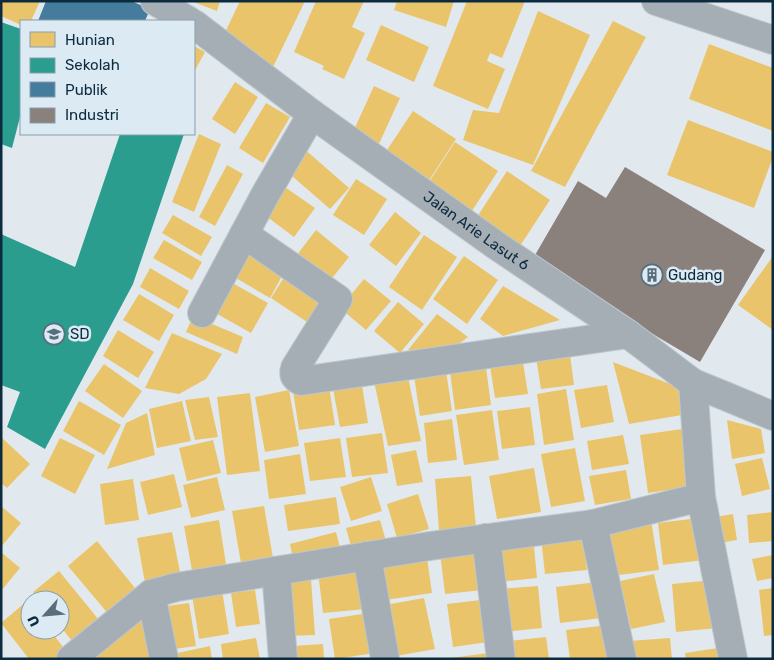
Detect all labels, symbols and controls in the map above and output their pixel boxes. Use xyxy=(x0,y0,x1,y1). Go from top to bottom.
legend xyxy=(20,20,195,135)
text: Hunian xyxy=(65,31,115,49)
text: Sekolah xyxy=(65,56,120,74)
text: Publik xyxy=(65,81,108,99)
text: Industri xyxy=(65,106,119,124)
street label: Jalan Arie Lasut 6 xyxy=(420,187,533,274)
building icon: Gudang xyxy=(640,263,664,287)
place label: Gudang xyxy=(668,266,723,284)
school or university icon: SD xyxy=(42,322,66,346)
place label: SD xyxy=(70,325,90,343)
north arrow xyxy=(20,590,70,640)
text: U xyxy=(24,612,44,629)

